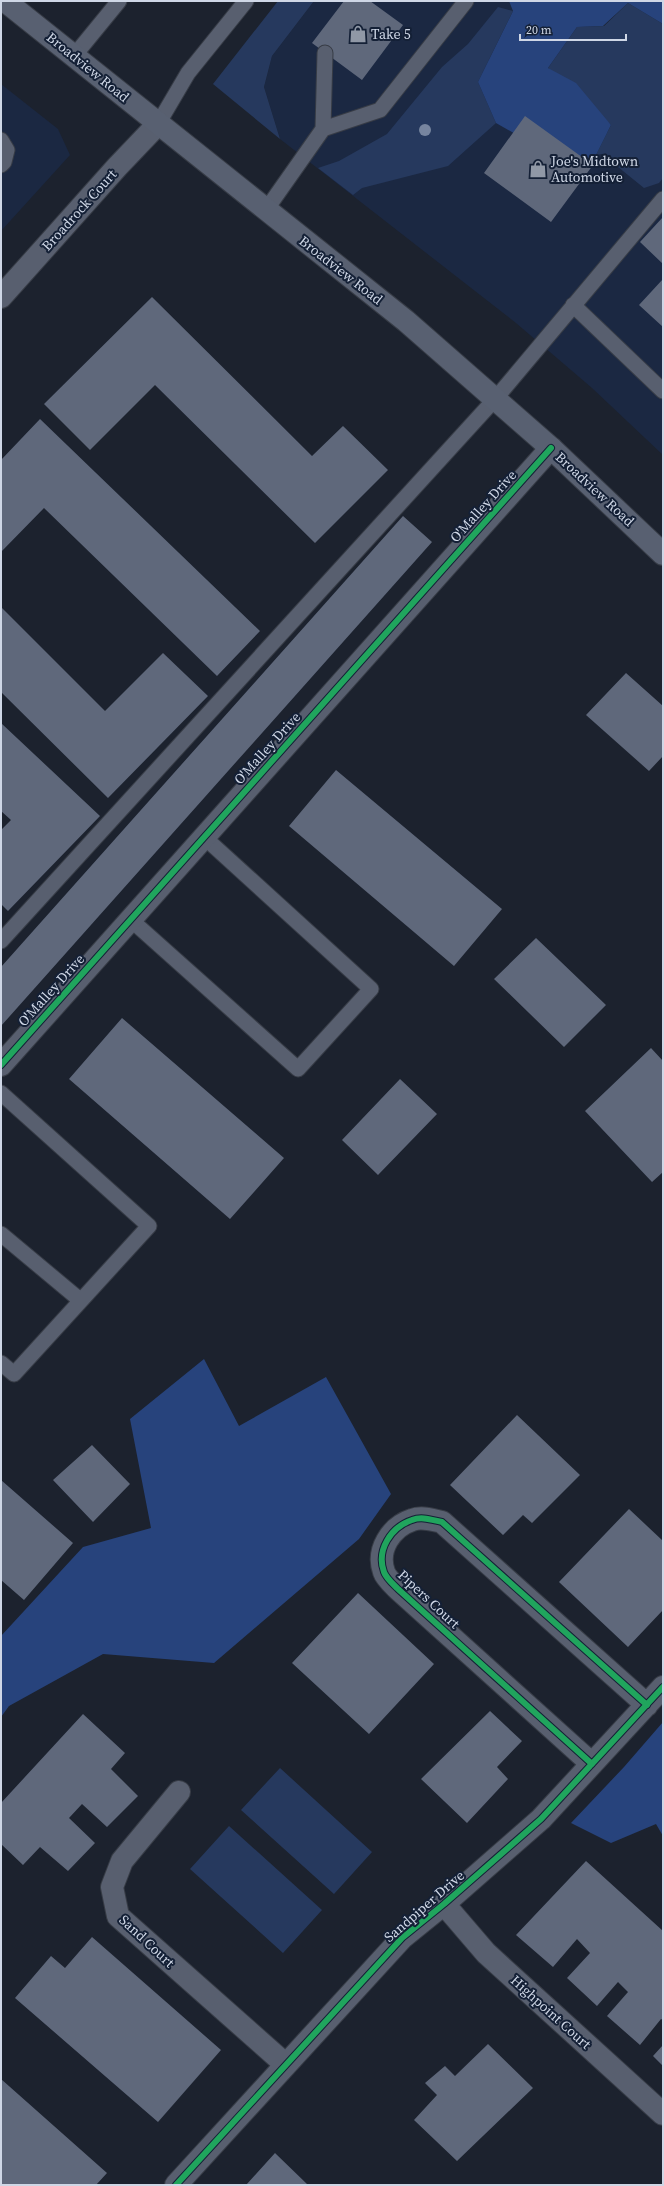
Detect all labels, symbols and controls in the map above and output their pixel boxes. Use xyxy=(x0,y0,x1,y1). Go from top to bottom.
scale bar xyxy=(520,16,626,42)
text: 20 m xyxy=(526,22,552,38)
shop icon: Take 5 xyxy=(348,24,368,44)
place label: Take 5 xyxy=(371,24,411,44)
street label: Broadview Road xyxy=(42,27,134,107)
place label: Joe's Midtown Automotive xyxy=(550,151,639,187)
shop icon: Joe's Midtown Automotive xyxy=(528,159,548,179)
street label: Broadrock Court xyxy=(37,164,121,255)
street label: Broadview Road xyxy=(295,231,387,309)
street label: Broadview Road xyxy=(551,447,639,531)
street label: O'Malley Drive xyxy=(445,465,521,547)
street label: O'Malley Drive xyxy=(229,707,305,789)
street label: O'Malley Drive xyxy=(13,949,89,1031)
street label: Pipers Court xyxy=(394,1565,465,1633)
street label: Sandpiper Drive xyxy=(379,1865,469,1947)
street label: Sand Court xyxy=(115,1910,179,1972)
street label: Highpoint Court xyxy=(506,1970,596,2054)

